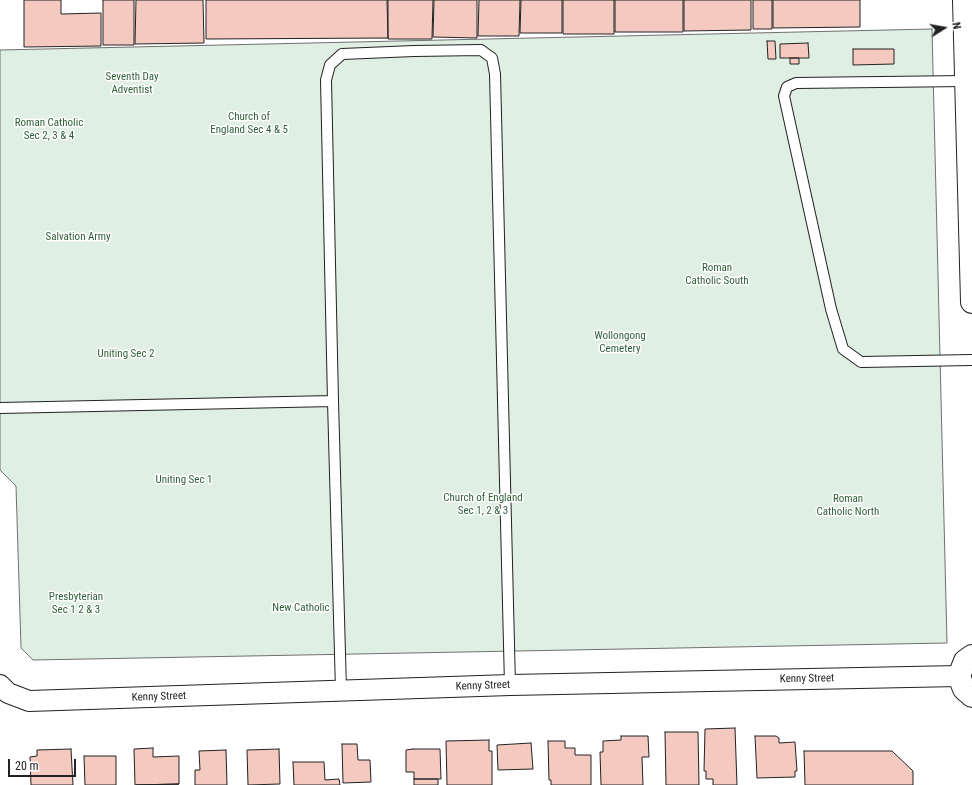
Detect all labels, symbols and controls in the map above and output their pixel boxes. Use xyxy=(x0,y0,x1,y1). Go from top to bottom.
north arrow xyxy=(924,8,964,48)
text: N xyxy=(949,21,963,30)
park label: Seventh Day Adventist xyxy=(105,70,159,96)
park label: Church of England Sec 4 & 5 xyxy=(210,110,288,136)
park label: Roman Catholic Sec 2, 3 & 4 xyxy=(15,116,83,142)
park label: Salvation Army xyxy=(45,230,111,244)
park label: Roman Catholic South xyxy=(685,261,749,287)
park label: Wollongong Cemetery xyxy=(594,329,646,355)
park label: Uniting Sec 2 xyxy=(98,347,154,361)
park label: Uniting Sec 1 xyxy=(156,473,212,487)
park label: Church of England Sec 1, 2 & 3 xyxy=(443,491,523,517)
park label: Roman Catholic North xyxy=(817,492,879,518)
park label: Presbyterian Sec 1 2 & 3 xyxy=(49,590,103,616)
park label: New Catholic xyxy=(272,601,330,615)
street label: Kenny Street xyxy=(780,672,834,686)
street label: Kenny Street xyxy=(456,678,510,694)
street label: Kenny Street xyxy=(132,689,186,705)
scale bar xyxy=(10,751,78,777)
text: 20 m xyxy=(15,759,39,773)

